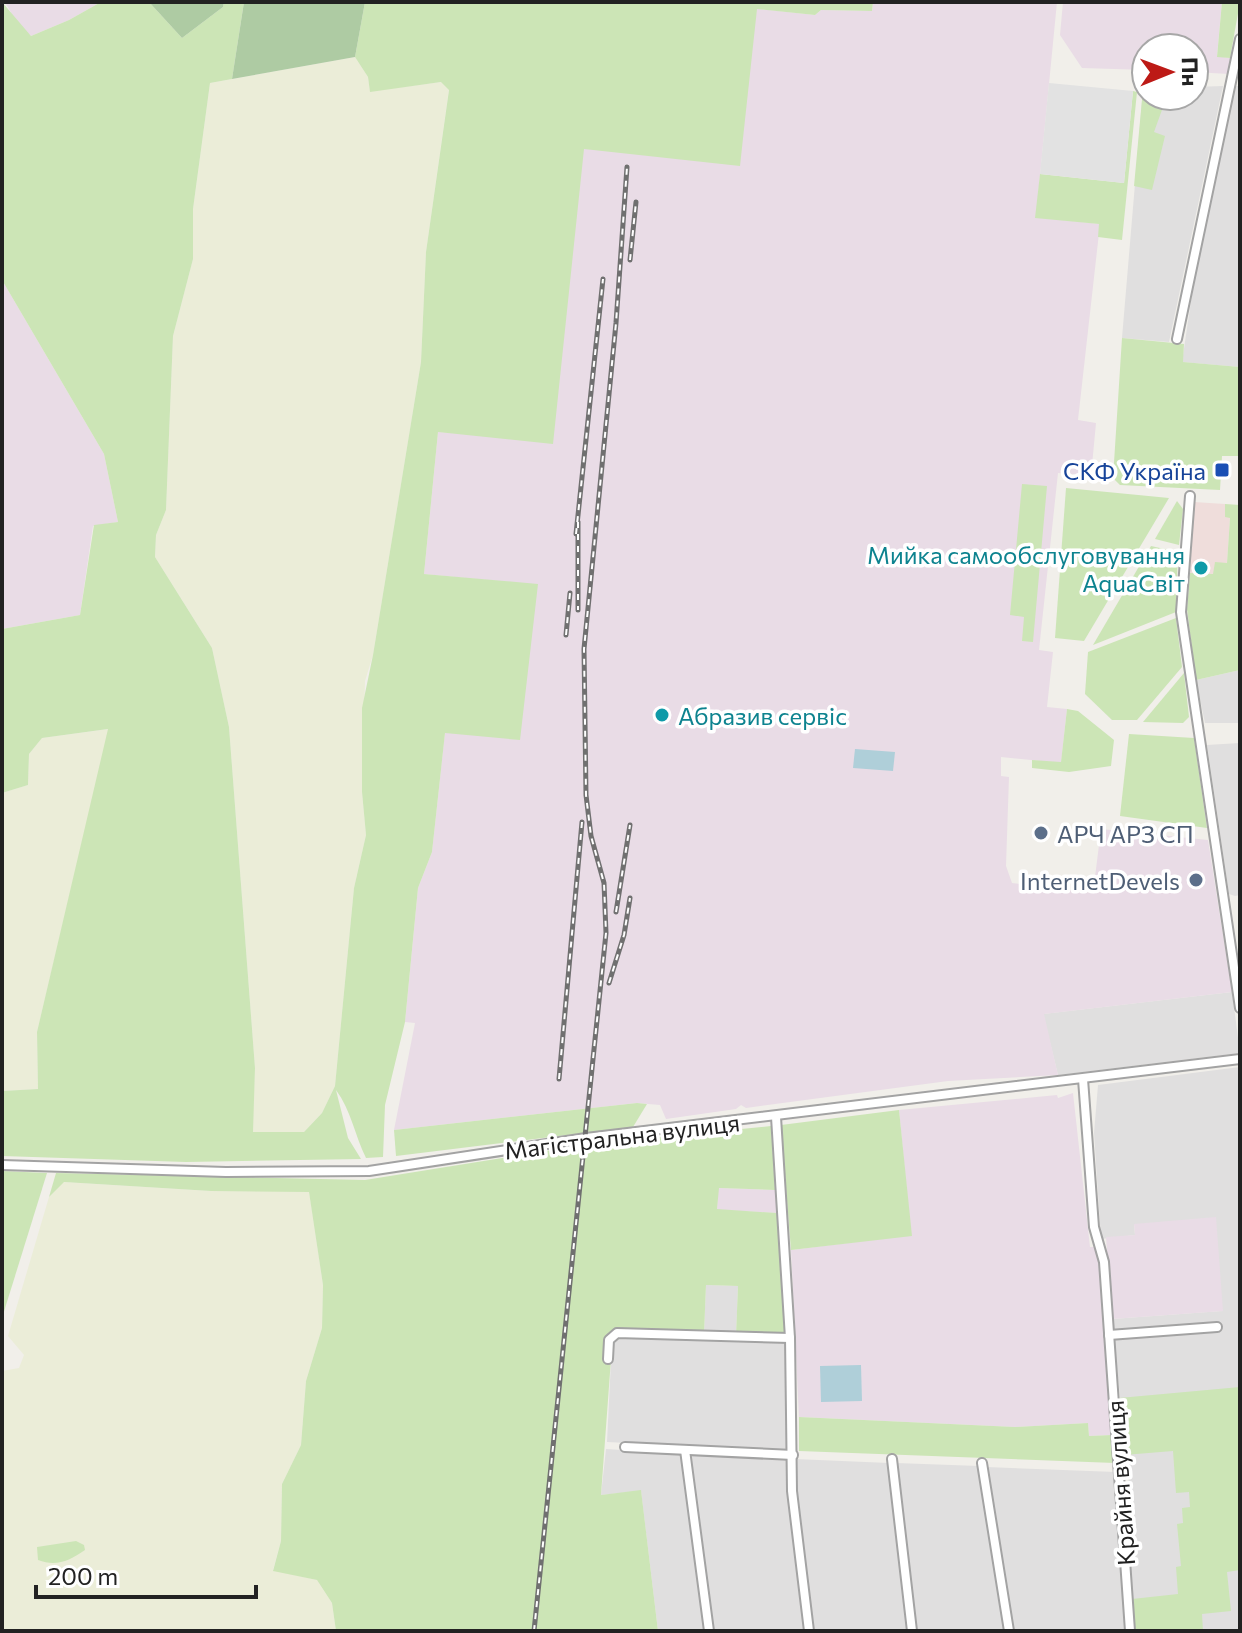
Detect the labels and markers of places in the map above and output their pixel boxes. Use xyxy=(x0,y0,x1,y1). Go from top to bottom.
place label: СКФ Україна xyxy=(1063,456,1206,485)
marker: СКФ Україна xyxy=(1213,461,1231,479)
place label: Мийка самообслуговування AquaСвіт xyxy=(867,540,1185,597)
marker: Мийка самообслуговування AquaСвіт xyxy=(1192,559,1210,577)
place label: Абразив сервіс xyxy=(678,701,847,730)
marker: Абразив сервіс xyxy=(653,706,671,724)
place label: АРЧ АРЗ СП xyxy=(1057,819,1194,848)
marker: АРЧ АРЗ СП xyxy=(1032,824,1050,842)
place label: InternetDevels xyxy=(1020,866,1180,895)
marker: InternetDevels xyxy=(1187,871,1205,889)

